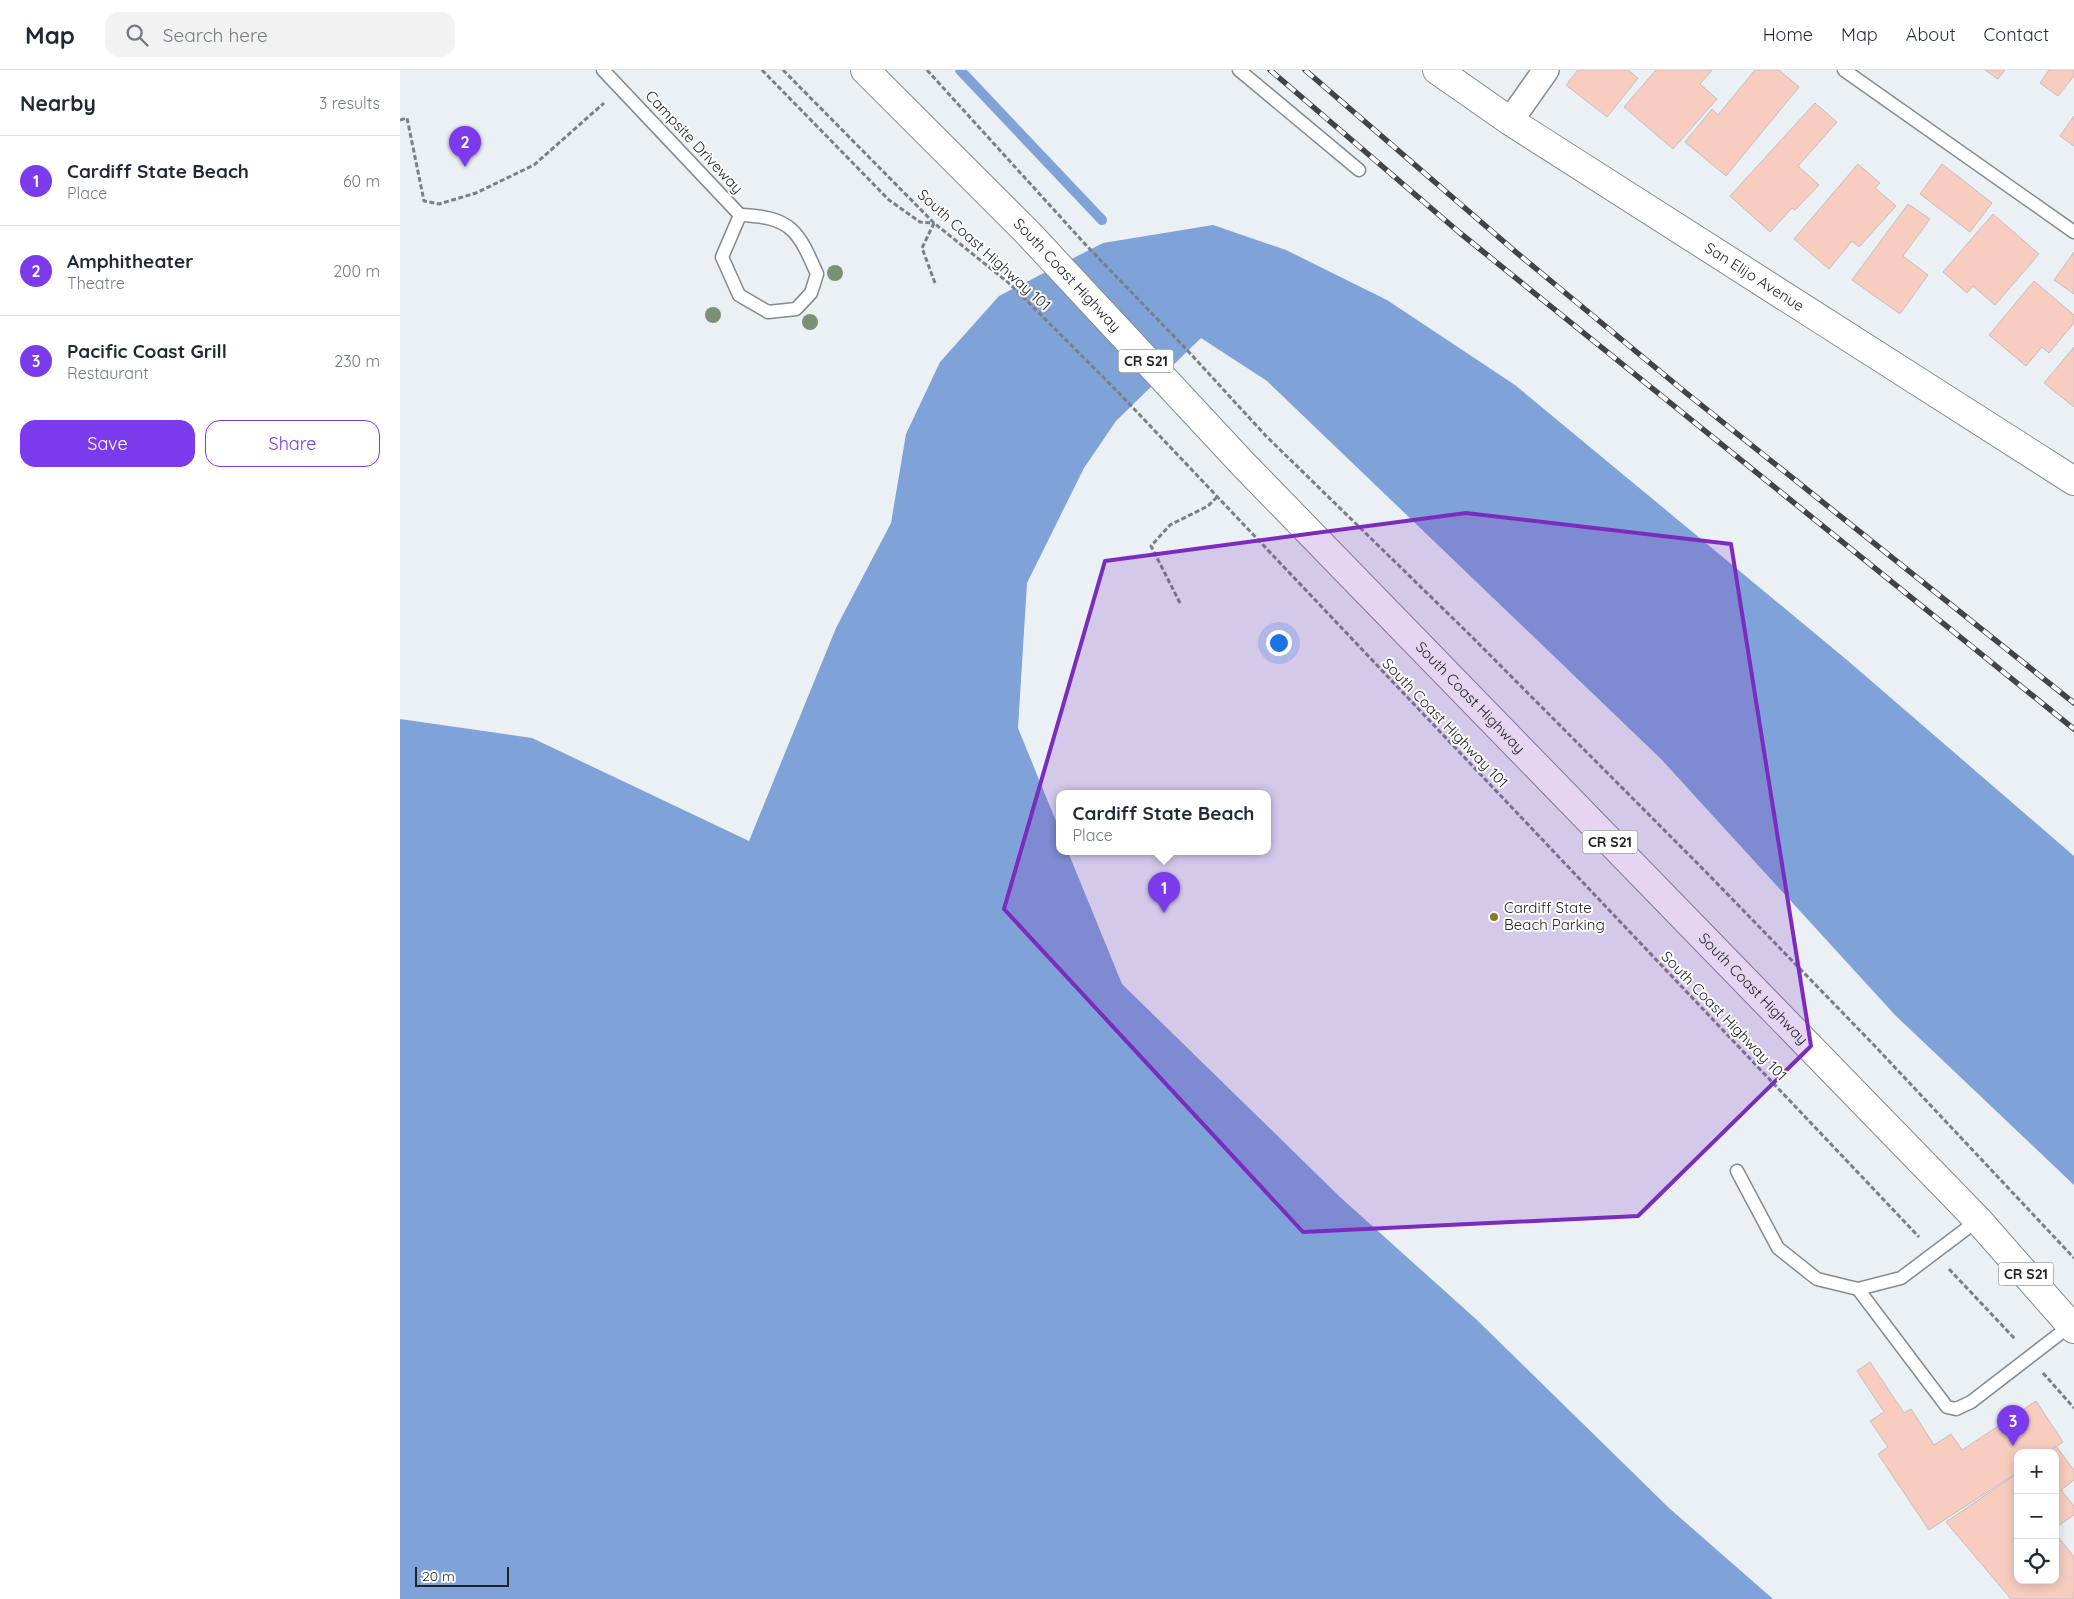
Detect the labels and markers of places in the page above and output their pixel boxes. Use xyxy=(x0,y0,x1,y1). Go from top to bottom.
pin: 2 xyxy=(449,126,481,167)
pin: 1 xyxy=(1148,872,1180,913)
place label: Cardiff State Beach Parking xyxy=(1504,898,1605,934)
marker: Cardiff State Beach Parking xyxy=(1488,911,1500,923)
pin: 3 xyxy=(1997,1405,2029,1446)

